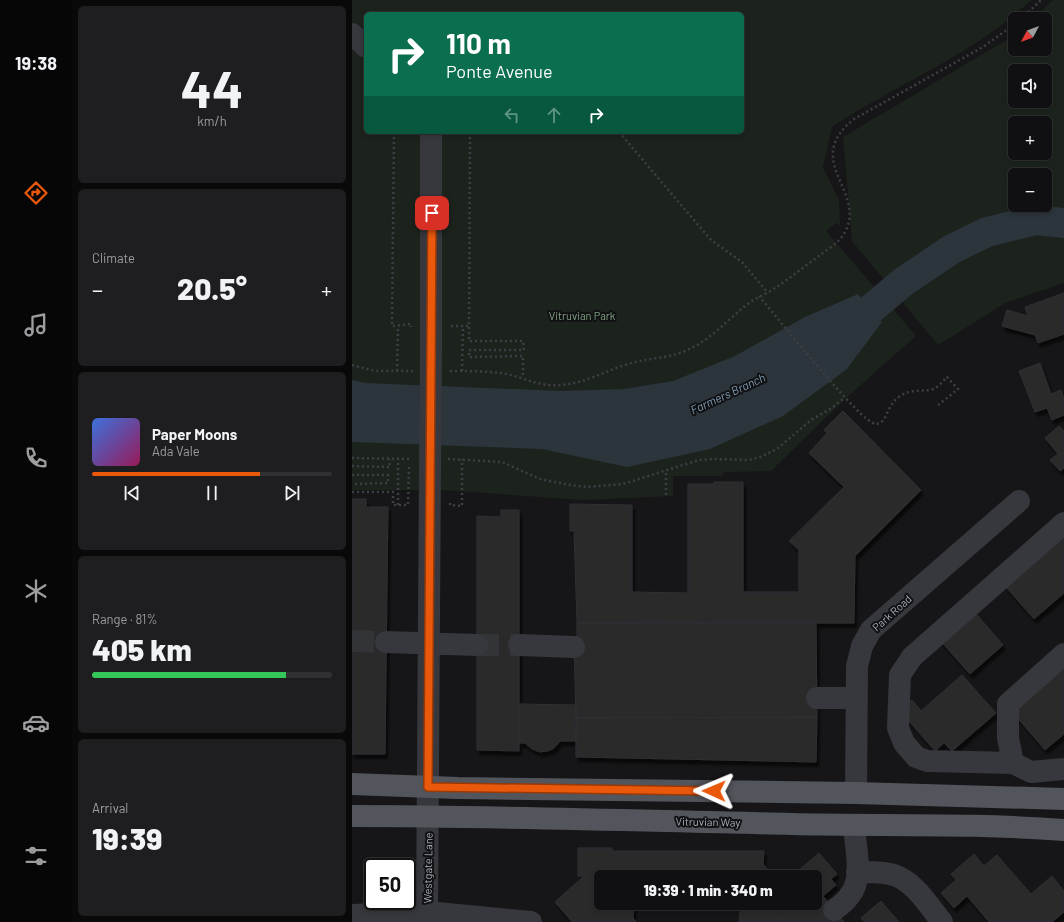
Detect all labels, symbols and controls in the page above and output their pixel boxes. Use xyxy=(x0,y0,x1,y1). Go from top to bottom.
north arrow xyxy=(1008,12,1052,56)
map controls xyxy=(1008,12,1052,212)
text: 110 m xyxy=(446,26,511,60)
icon: right xyxy=(380,28,432,80)
text: 19:38 xyxy=(15,52,57,74)
text: 44 xyxy=(181,56,243,118)
text: Ponte Avenue xyxy=(446,60,553,82)
button: sound xyxy=(1008,64,1052,108)
icon: left xyxy=(501,104,523,126)
icon: ahead xyxy=(543,104,565,126)
icon: right xyxy=(585,104,607,126)
text: km/h xyxy=(197,113,227,129)
button: + xyxy=(1008,116,1052,160)
button: − xyxy=(1008,168,1052,212)
icon: directions xyxy=(22,179,50,207)
pin xyxy=(415,196,449,230)
icon: arrive xyxy=(421,202,443,224)
text: Climate xyxy=(92,250,135,266)
text: 20.5° xyxy=(177,270,247,306)
text: − xyxy=(92,276,103,302)
text: + xyxy=(321,276,332,302)
park label: Vitruvian Park xyxy=(549,309,616,322)
icon: music xyxy=(22,311,50,339)
water label: Farmers Branch xyxy=(688,370,767,417)
text: Paper Moons xyxy=(152,425,237,443)
text: Ada Vale xyxy=(152,443,200,459)
icon: phone xyxy=(22,444,50,472)
icon: previous xyxy=(121,482,143,504)
icon: pause xyxy=(201,482,223,504)
icon: next xyxy=(281,482,303,504)
icon: climate xyxy=(22,577,50,605)
street label: Park Road xyxy=(869,592,914,634)
text: Range · 81% xyxy=(92,611,157,627)
text: 405 km xyxy=(92,631,192,667)
icon: car xyxy=(22,709,50,737)
position arrow xyxy=(693,770,735,812)
text: Arrival xyxy=(92,800,128,816)
street label: Vitruvian Way xyxy=(676,814,740,829)
text: 19:39 xyxy=(92,820,162,856)
street label: Westgate Lane xyxy=(420,832,435,904)
icon: filters xyxy=(22,842,50,870)
speed limit sign: 50 xyxy=(364,858,416,910)
text: 19:39 · 1 min · 340 m xyxy=(643,881,773,899)

